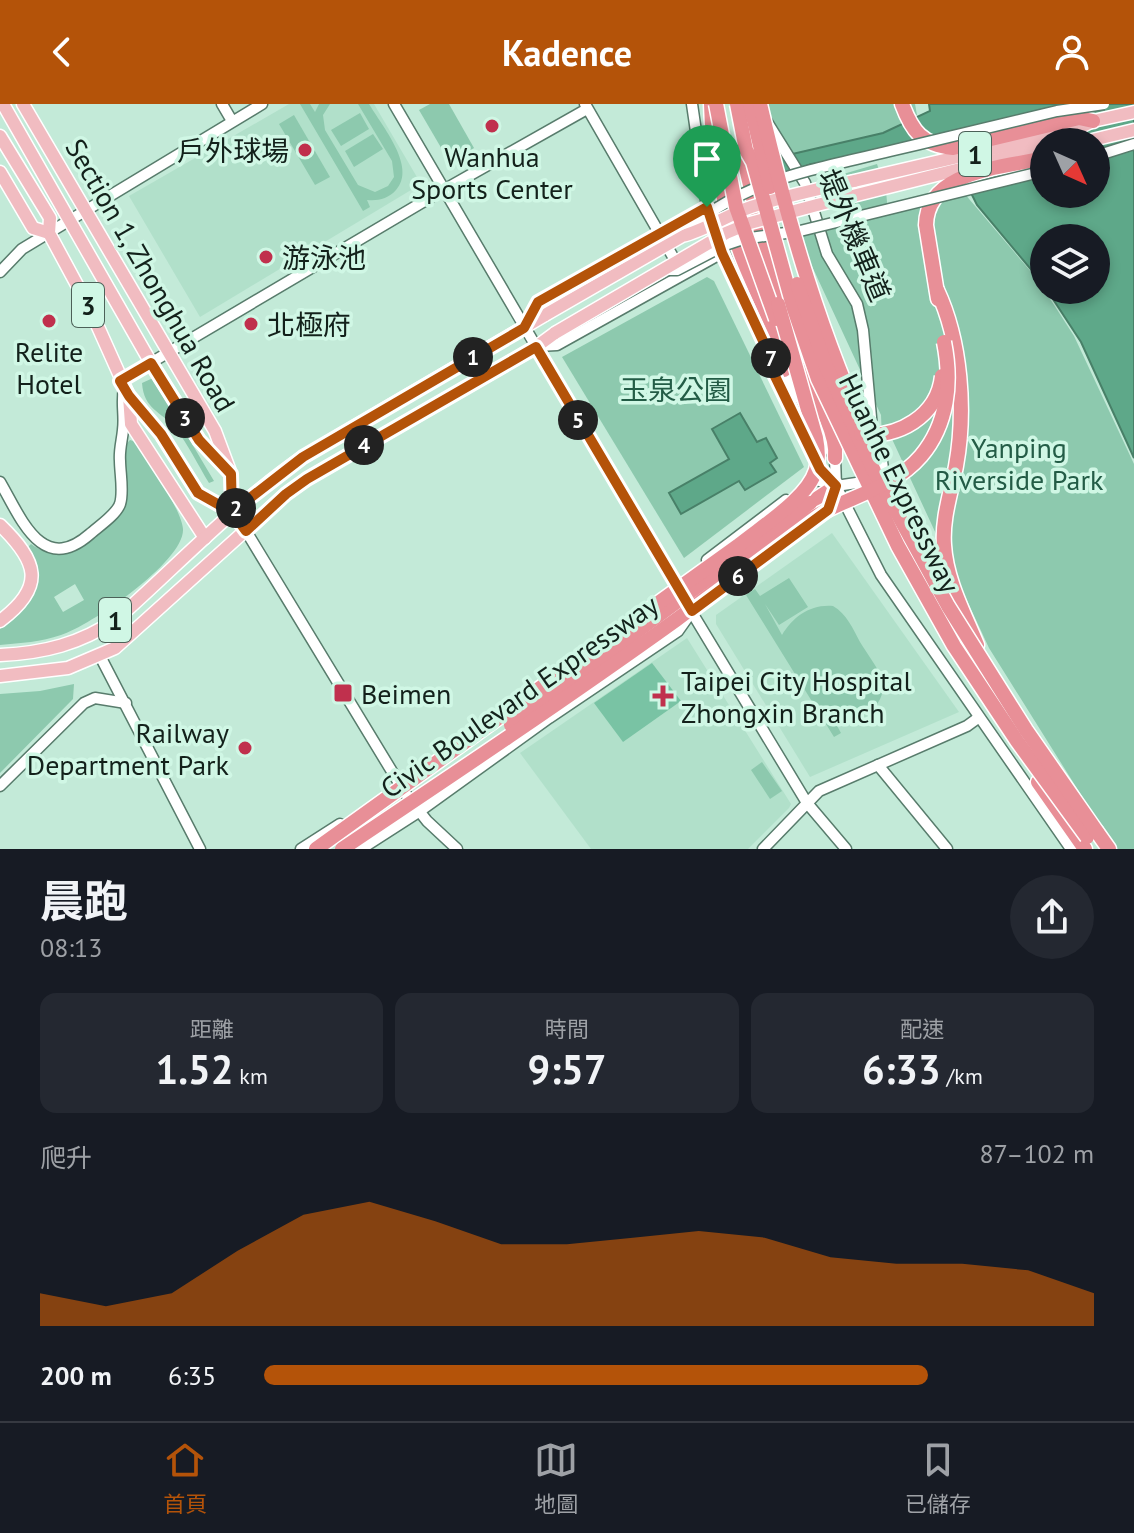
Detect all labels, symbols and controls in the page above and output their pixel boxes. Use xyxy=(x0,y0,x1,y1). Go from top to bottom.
text: Kadence xyxy=(502,29,632,76)
icon: back xyxy=(40,30,84,74)
icon: person xyxy=(1050,30,1094,74)
marker: Wanhua Sports Center xyxy=(483,117,501,135)
pin xyxy=(673,125,741,207)
north arrow xyxy=(1030,128,1110,208)
map controls xyxy=(1030,128,1110,304)
street label: Section 1, Zhonghua Road xyxy=(58,132,244,418)
place label: 戶外球場 xyxy=(177,132,289,169)
road number: 1 xyxy=(959,132,991,176)
icon: arrive xyxy=(685,137,729,181)
place label: Wanhua Sports Center xyxy=(411,138,573,207)
marker: 戶外球場 xyxy=(296,141,314,159)
street label: 堤外機車道 xyxy=(811,163,899,307)
button: layers xyxy=(1030,224,1110,304)
place label: 游泳池 xyxy=(282,239,366,276)
marker: 游泳池 xyxy=(257,248,275,266)
road number: 3 xyxy=(72,283,104,327)
place label: 北極府 xyxy=(267,306,351,343)
marker: Relite Hotel xyxy=(40,312,58,330)
marker: 北極府 xyxy=(242,315,260,333)
place label: Relite Hotel xyxy=(15,333,83,402)
pin: 1 xyxy=(453,337,493,377)
pin: 7 xyxy=(751,338,791,378)
text: 1 xyxy=(467,343,479,371)
text: 7 xyxy=(765,344,777,372)
street label: Huanhe Expressway xyxy=(831,367,969,599)
park label: 玉泉公園 xyxy=(620,371,732,408)
pin: 3 xyxy=(165,398,205,438)
pin: 5 xyxy=(558,400,598,440)
text: 3 xyxy=(179,404,191,432)
text: 5 xyxy=(572,406,584,434)
pin: 4 xyxy=(344,425,384,465)
park label: Yanping Riverside Park xyxy=(935,429,1104,498)
text: 4 xyxy=(358,431,370,459)
pin: 2 xyxy=(216,488,256,528)
text: 2 xyxy=(230,494,242,522)
pin: 6 xyxy=(718,556,758,596)
text: 6 xyxy=(732,562,744,590)
street label: Civic Boulevard Expressway xyxy=(373,586,665,806)
road number: 1 xyxy=(99,598,131,642)
place label: Taipei City Hospital Zhongxin Branch xyxy=(681,662,912,731)
place label: Beimen xyxy=(361,675,451,712)
marker: Beimen xyxy=(332,682,354,704)
marker: Taipei City Hospital Zhongxin Branch xyxy=(652,685,674,707)
place label: Railway Department Park xyxy=(27,714,230,783)
marker: Railway Department Park xyxy=(236,739,254,757)
text: 晨跑 xyxy=(40,872,128,929)
button: share xyxy=(1010,875,1094,959)
text: 08:13 xyxy=(40,931,102,964)
text: 距離 xyxy=(190,1015,234,1043)
text: 時間 xyxy=(545,1015,589,1043)
text: 配速 xyxy=(900,1015,944,1043)
text: 1.52 xyxy=(156,1043,233,1095)
text: 9:57 xyxy=(528,1043,606,1095)
text: 6:33 xyxy=(862,1043,941,1095)
text: km xyxy=(233,1062,268,1090)
text: /km xyxy=(941,1062,983,1090)
text: 87–102 m xyxy=(980,1137,1094,1170)
text: 爬升 xyxy=(40,1141,92,1174)
text: 200 m xyxy=(40,1359,112,1392)
text: 6:35 xyxy=(168,1359,216,1392)
tab: 首頁 xyxy=(163,1438,207,1518)
tab: 地圖 xyxy=(534,1438,578,1518)
tab: 已儲存 xyxy=(905,1438,971,1518)

